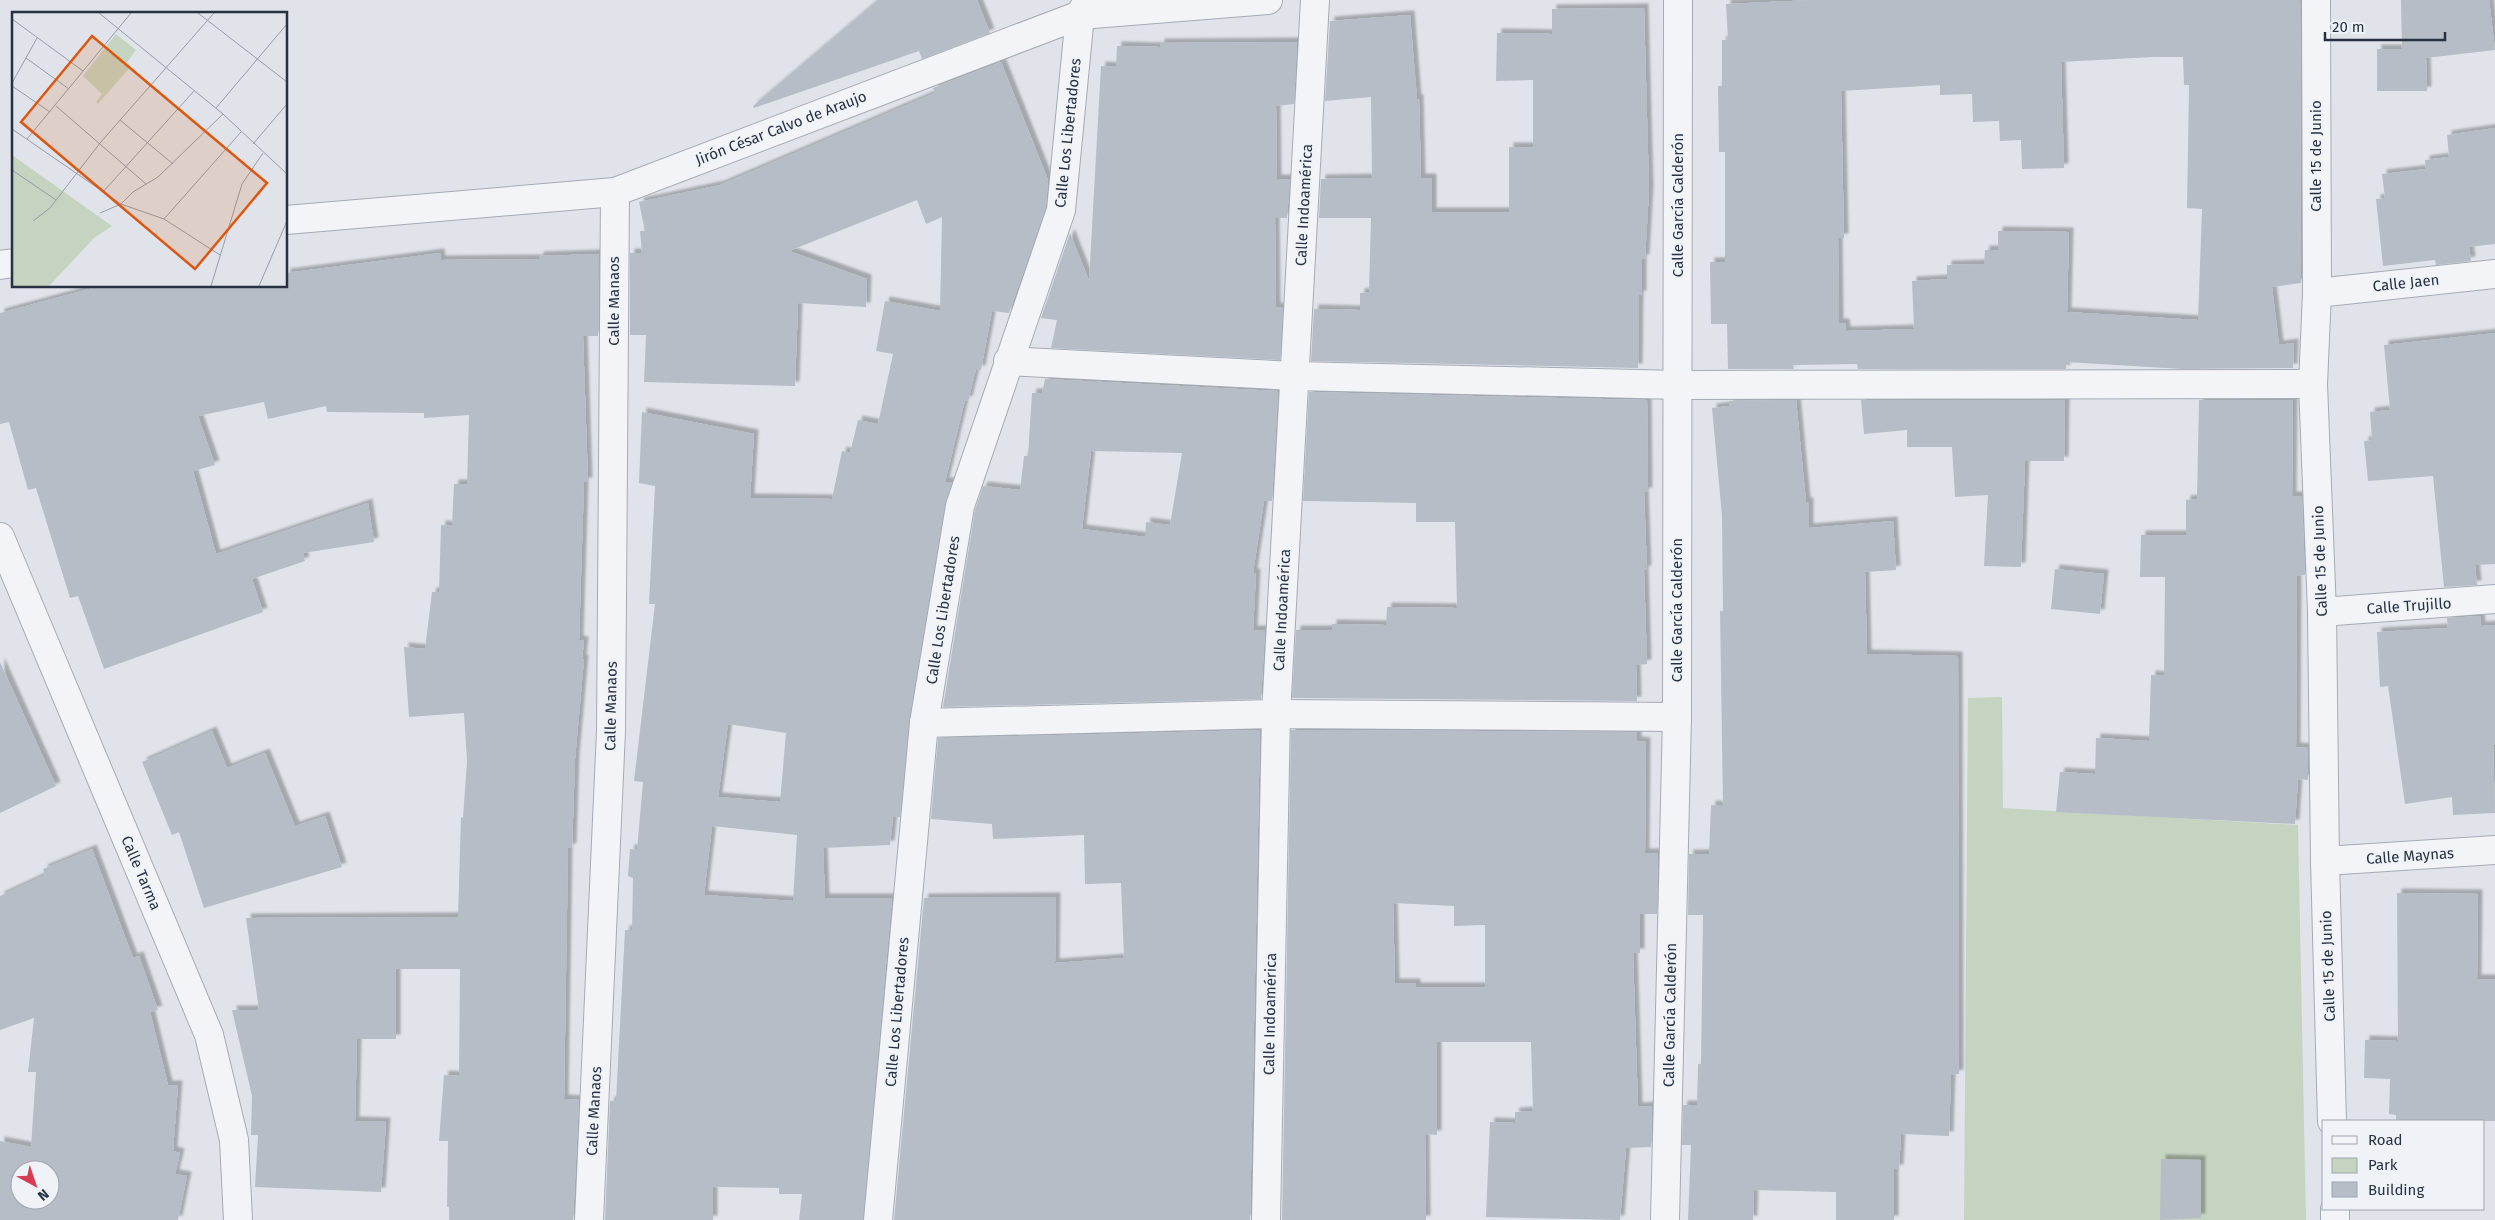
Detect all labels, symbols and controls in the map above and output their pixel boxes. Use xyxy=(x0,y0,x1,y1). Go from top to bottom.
scale bar xyxy=(2325,10,2445,42)
inset map xyxy=(12,12,288,288)
text: 20 m xyxy=(2332,18,2365,36)
street label: Calle Los Libertadores xyxy=(1051,57,1085,209)
street label: Jirón César Calvo de Araujo xyxy=(693,87,869,169)
street label: Calle 15 de Junio xyxy=(2307,100,2325,212)
street label: Calle García Calderón xyxy=(1669,133,1687,277)
street label: Calle Indoamérica xyxy=(1292,143,1316,267)
street label: Calle Manaos xyxy=(605,256,623,346)
street label: Calle Jaen xyxy=(2372,271,2440,295)
street label: Calle 15 de Junio xyxy=(2309,505,2331,617)
street label: Calle Los Libertadores xyxy=(922,534,964,686)
street label: Calle García Calderón xyxy=(1668,538,1686,682)
street label: Calle Indoamérica xyxy=(1270,548,1294,672)
street label: Calle Trujillo xyxy=(2366,594,2452,618)
street label: Calle Manaos xyxy=(601,661,621,751)
street label: Calle Tarma xyxy=(117,833,165,913)
street label: Calle Maynas xyxy=(2366,844,2454,868)
street label: Calle 15 de Junio xyxy=(2317,910,2339,1022)
street label: Calle Los Libertadores xyxy=(881,936,913,1088)
street label: Calle García Calderón xyxy=(1660,943,1680,1087)
street label: Calle Indoamérica xyxy=(1260,953,1280,1075)
street label: Calle Manaos xyxy=(583,1066,605,1156)
legend xyxy=(2322,1120,2485,1210)
text: Road xyxy=(2368,1131,2403,1149)
text: Park xyxy=(2368,1156,2398,1174)
north arrow xyxy=(10,1160,60,1210)
text: Building xyxy=(2368,1181,2424,1199)
text: N xyxy=(34,1185,52,1204)

